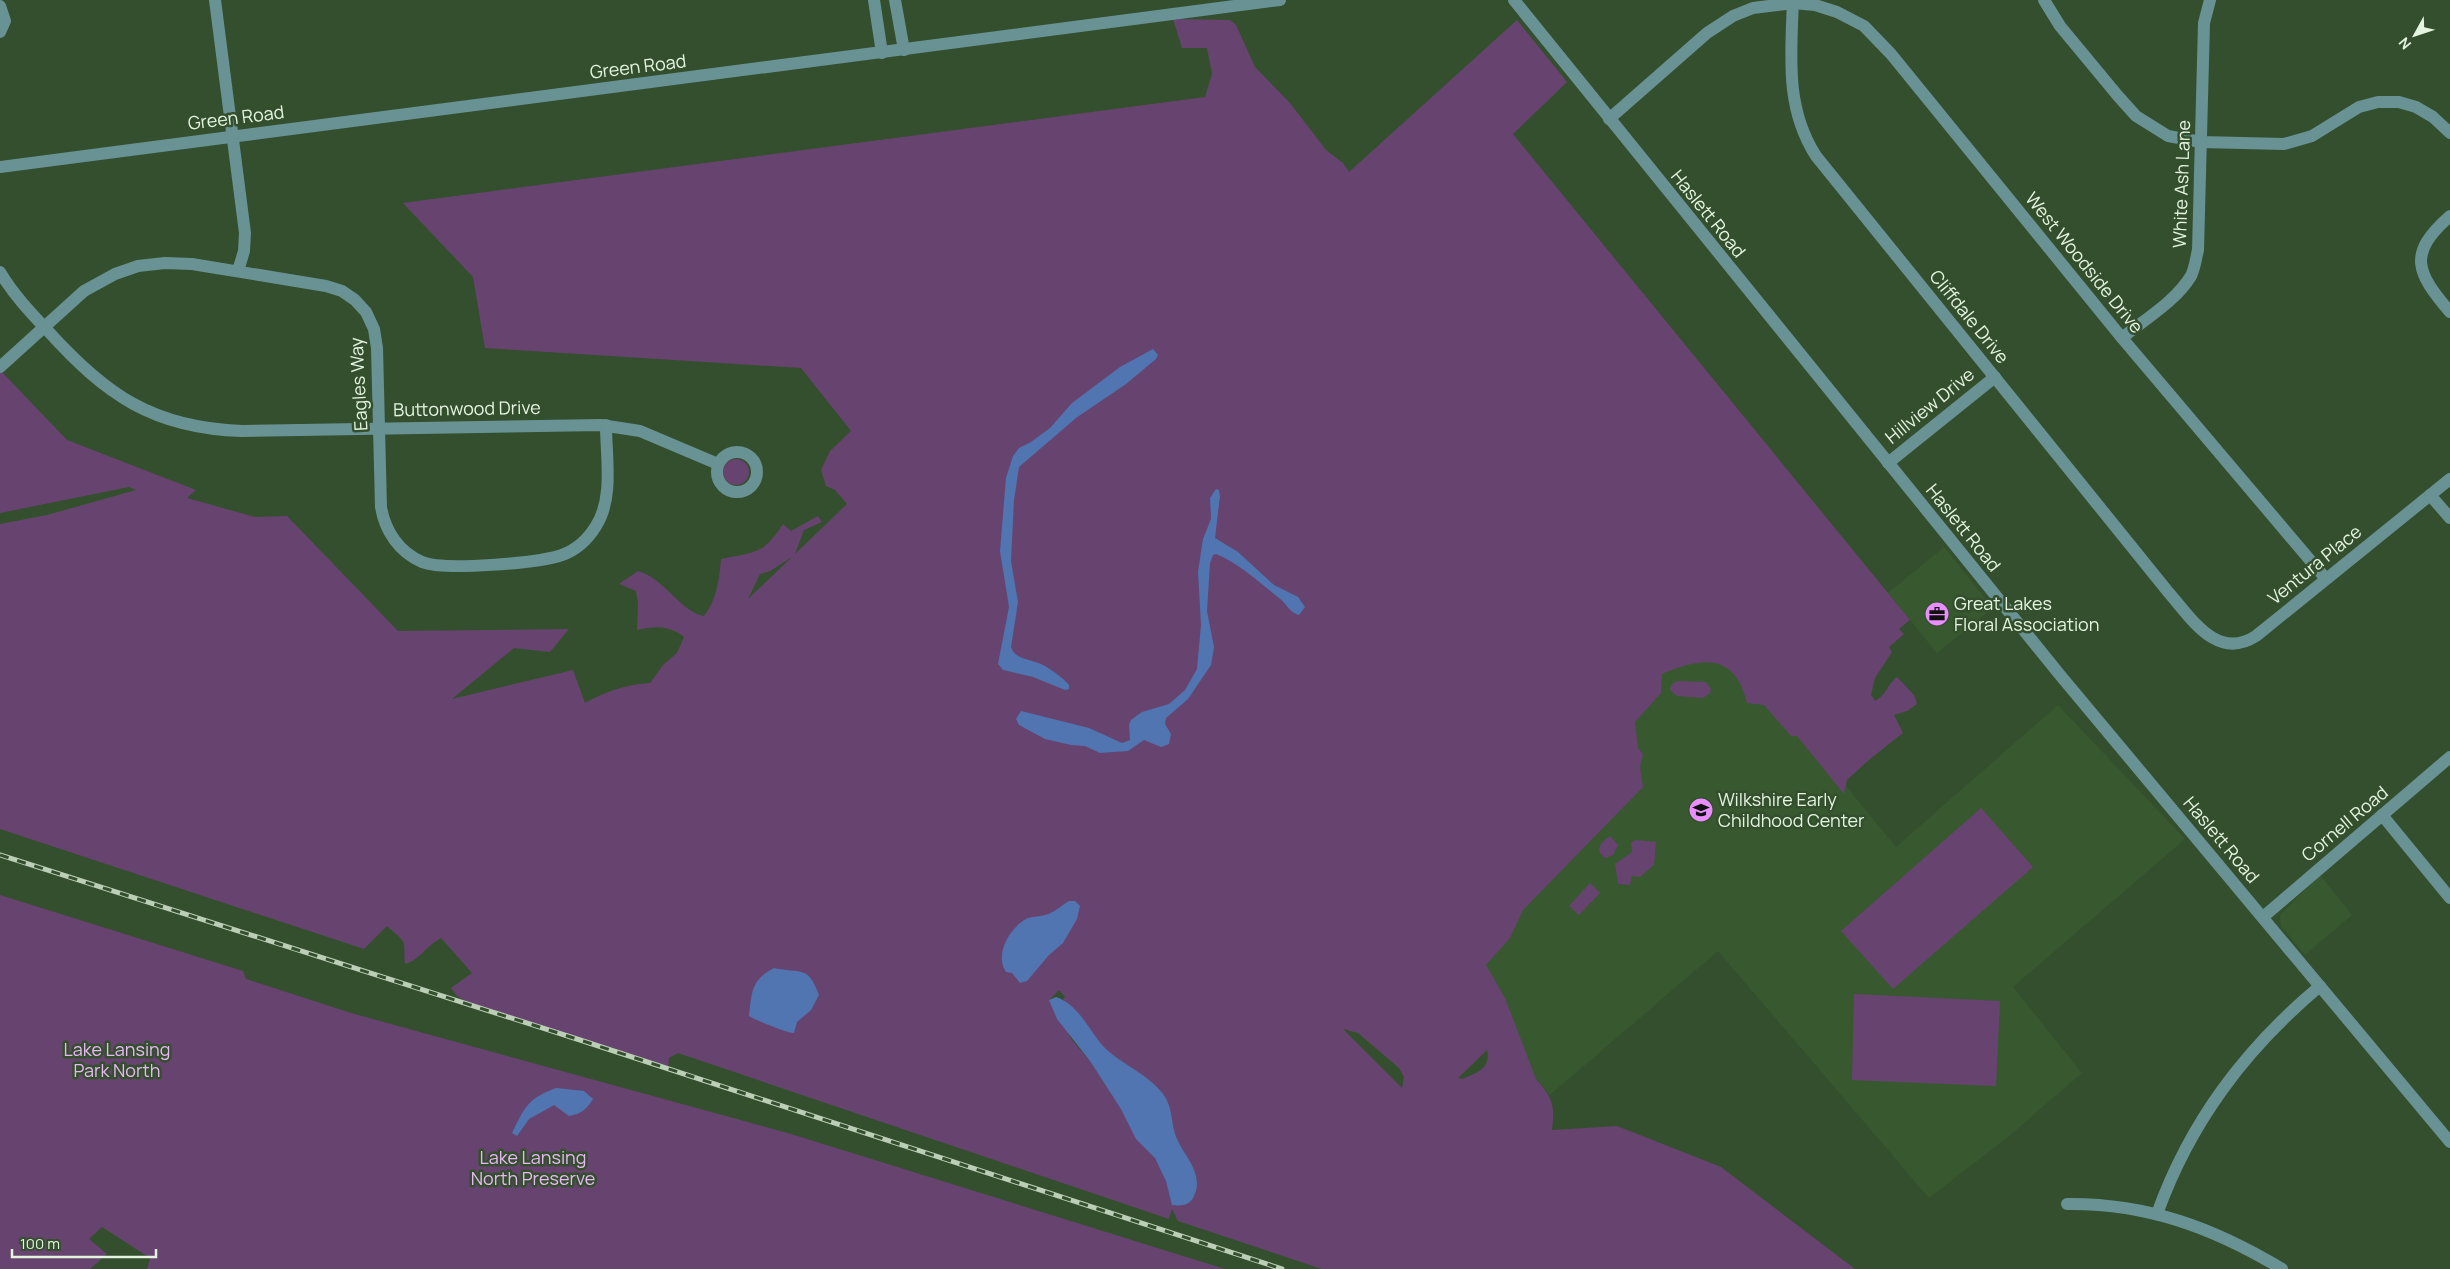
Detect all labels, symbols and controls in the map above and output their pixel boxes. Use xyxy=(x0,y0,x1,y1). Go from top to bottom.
north arrow xyxy=(2390,10,2440,60)
text: N xyxy=(2394,34,2415,54)
street label: Green Road xyxy=(588,48,687,84)
street label: Green Road xyxy=(186,99,285,135)
street label: White Ash Lane xyxy=(2167,119,2195,248)
street label: Haslett Road xyxy=(1666,165,1751,262)
street label: West Woodside Drive xyxy=(2020,187,2149,338)
street label: Cliffdale Drive xyxy=(1925,265,2015,368)
street label: Eagles Way xyxy=(344,336,372,431)
street label: Hillview Drive xyxy=(1880,362,1979,449)
street label: Buttonwood Drive xyxy=(393,395,541,421)
street label: Haslett Road xyxy=(1921,479,2006,576)
street label: Ventura Place xyxy=(2263,519,2366,609)
place label: Great Lakes Floral Association xyxy=(1954,591,2099,636)
office icon: Great Lakes Floral Association xyxy=(1924,601,1950,627)
street label: Cornell Road xyxy=(2296,780,2393,866)
place label: Wilkshire Early Childhood Center xyxy=(1718,787,1865,832)
street label: Haslett Road xyxy=(2178,791,2265,888)
school or university icon: Wilkshire Early Childhood Center xyxy=(1688,797,1714,823)
park label: Lake Lansing Park North xyxy=(64,1037,170,1082)
park label: Lake Lansing North Preserve xyxy=(471,1145,595,1190)
scale bar xyxy=(12,1226,156,1258)
text: 100 m xyxy=(20,1233,60,1254)

